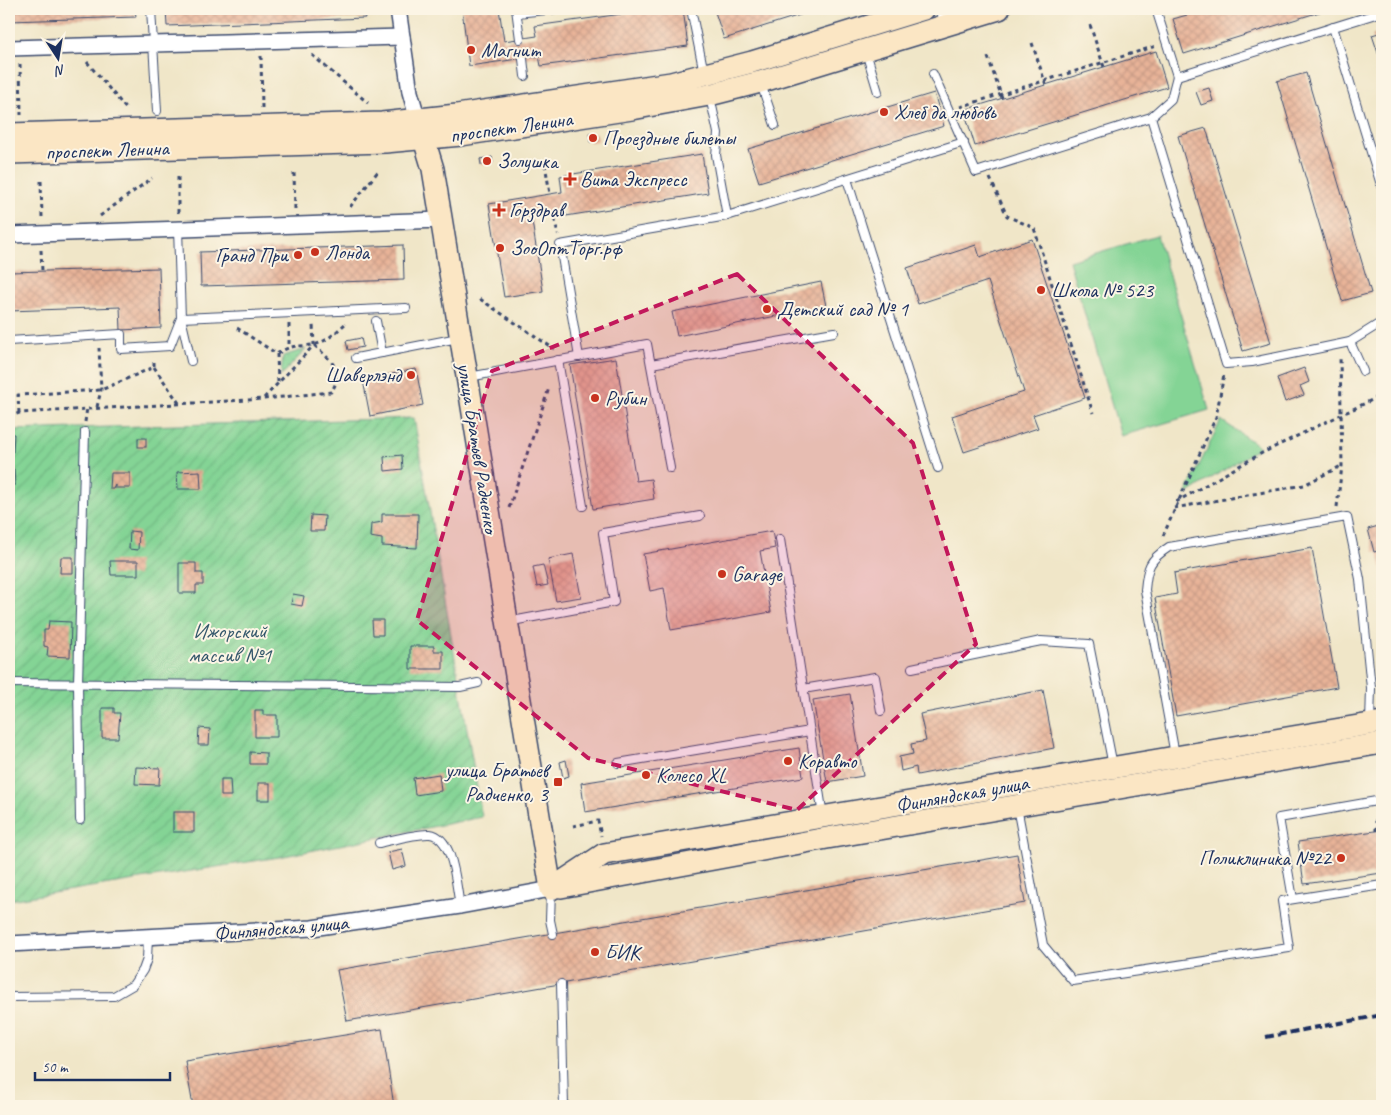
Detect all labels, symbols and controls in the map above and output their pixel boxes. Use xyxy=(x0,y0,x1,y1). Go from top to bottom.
north arrow xyxy=(32,32,82,82)
place label: Магнит xyxy=(481,37,542,63)
marker: Магнит xyxy=(465,44,477,56)
text: N xyxy=(52,61,67,80)
place label: Хлеб да любовь xyxy=(894,99,997,125)
street label: проспект Ленина xyxy=(448,105,575,148)
marker: Хлеб да любовь xyxy=(878,106,890,118)
place label: Проездные билеты xyxy=(603,125,737,151)
marker: Проездные билеты xyxy=(587,132,599,144)
street label: проспект Ленина xyxy=(45,135,171,165)
place label: Золушка xyxy=(497,148,560,174)
marker: Золушка xyxy=(481,155,493,167)
place label: Вита Экспресс xyxy=(580,166,688,192)
marker: Вита Экспресс xyxy=(564,173,576,185)
place label: Горздрав xyxy=(509,197,568,223)
marker: Горздрав xyxy=(493,204,505,216)
place label: ЗооОптТорг.рф xyxy=(510,235,623,261)
place label: Лонда xyxy=(325,239,370,265)
place label: Гранд При xyxy=(215,242,290,268)
marker: ЗооОптТорг.рф xyxy=(494,242,506,254)
marker: Лонда xyxy=(309,246,321,258)
marker: Гранд При xyxy=(292,249,304,261)
place label: Школа № 523 xyxy=(1051,277,1155,303)
marker: Школа № 523 xyxy=(1035,284,1047,296)
place label: Детский сад № 1 xyxy=(777,296,910,322)
marker: Детский сад № 1 xyxy=(761,303,773,315)
street label: улица Братьев Радченко xyxy=(451,359,505,538)
place label: Шаверлэнд xyxy=(325,362,403,388)
marker: Шаверлэнд xyxy=(405,369,417,381)
place label: Рубин xyxy=(605,385,648,411)
marker: Рубин xyxy=(589,392,601,404)
place label: Garage xyxy=(732,561,783,587)
marker: Garage xyxy=(716,568,728,580)
park label: Ижорский массив №1 xyxy=(189,618,273,668)
place label: Коравто xyxy=(798,748,858,774)
marker: Коравто xyxy=(782,755,794,767)
place label: улица Братьев Радченко, 3 xyxy=(443,757,553,807)
place label: Колесо XL xyxy=(656,762,727,788)
marker: Колесо XL xyxy=(640,769,652,781)
street label: Финляндская улица xyxy=(893,769,1032,818)
marker: улица Братьев Радченко, 3 xyxy=(552,776,564,788)
place label: Поликлиника №22 xyxy=(1199,845,1333,871)
marker: Поликлиника №22 xyxy=(1335,852,1347,864)
street label: Финляндская улица xyxy=(213,909,351,947)
place label: БИК xyxy=(605,939,643,965)
marker: БИК xyxy=(589,946,601,958)
scale bar xyxy=(35,1050,170,1082)
text: 50 m xyxy=(42,1058,69,1077)

